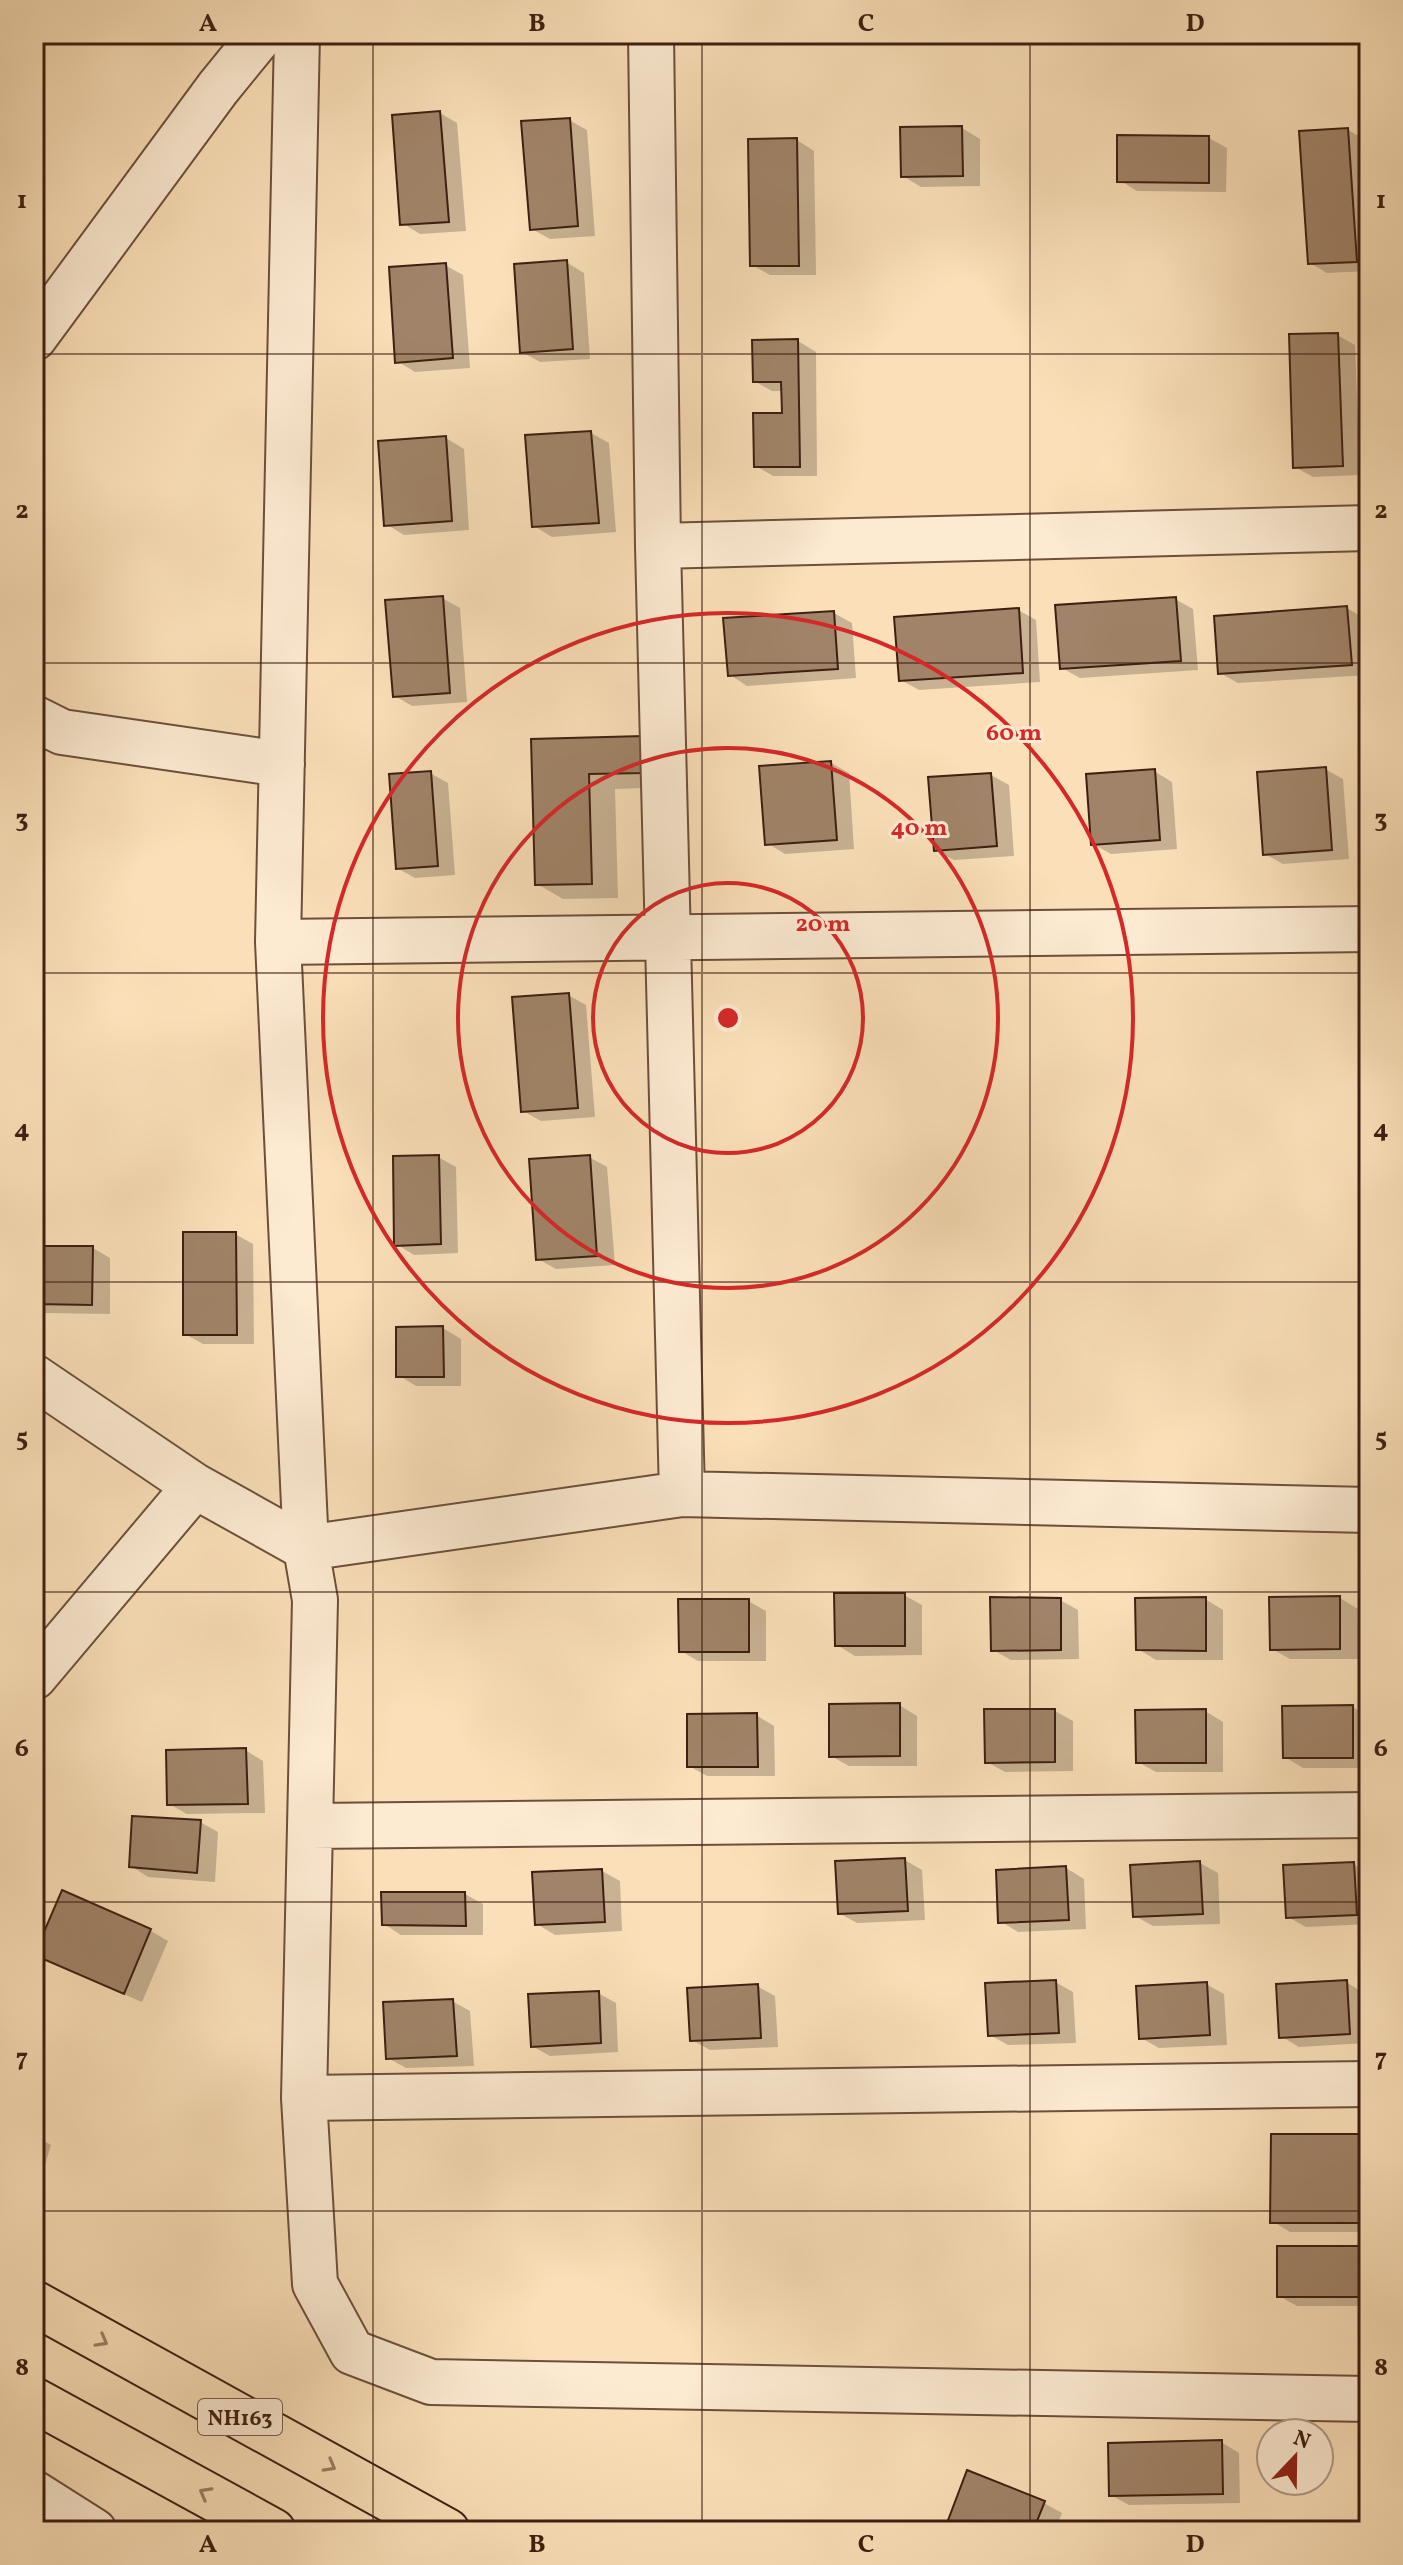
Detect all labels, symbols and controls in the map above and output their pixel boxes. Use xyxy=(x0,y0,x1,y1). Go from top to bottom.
text: A xyxy=(199,6,218,42)
text: B xyxy=(528,6,546,42)
text: C xyxy=(858,6,874,42)
text: D xyxy=(1185,6,1205,42)
text: 1 xyxy=(17,183,27,219)
text: 1 xyxy=(1376,183,1386,219)
text: 2 xyxy=(15,493,29,529)
text: 2 xyxy=(1374,493,1388,529)
text: 60 m xyxy=(986,717,1042,751)
text: 3 xyxy=(15,802,29,838)
text: 3 xyxy=(1374,802,1388,838)
text: 40 m xyxy=(891,812,947,846)
text: 20 m xyxy=(795,908,851,942)
centre of rings xyxy=(714,1004,742,1032)
text: 4 xyxy=(14,1112,30,1148)
text: 4 xyxy=(1373,1112,1389,1148)
text: 5 xyxy=(16,1421,28,1457)
text: 5 xyxy=(1375,1421,1387,1457)
text: 6 xyxy=(15,1731,29,1767)
text: 6 xyxy=(1374,1731,1388,1767)
text: 7 xyxy=(16,2041,28,2077)
text: 7 xyxy=(1375,2041,1387,2077)
one-way arrow xyxy=(94,2331,109,2346)
text: 8 xyxy=(15,2350,29,2386)
text: 8 xyxy=(1374,2350,1388,2386)
road number: NH163 xyxy=(198,2399,282,2435)
north arrow xyxy=(1255,2417,1335,2497)
text: N xyxy=(1288,2423,1315,2458)
one-way arrow xyxy=(322,2457,336,2472)
one-way arrow xyxy=(198,2488,213,2503)
text: A xyxy=(199,2527,218,2563)
text: B xyxy=(528,2527,546,2563)
text: C xyxy=(858,2527,874,2563)
text: D xyxy=(1185,2527,1205,2563)

